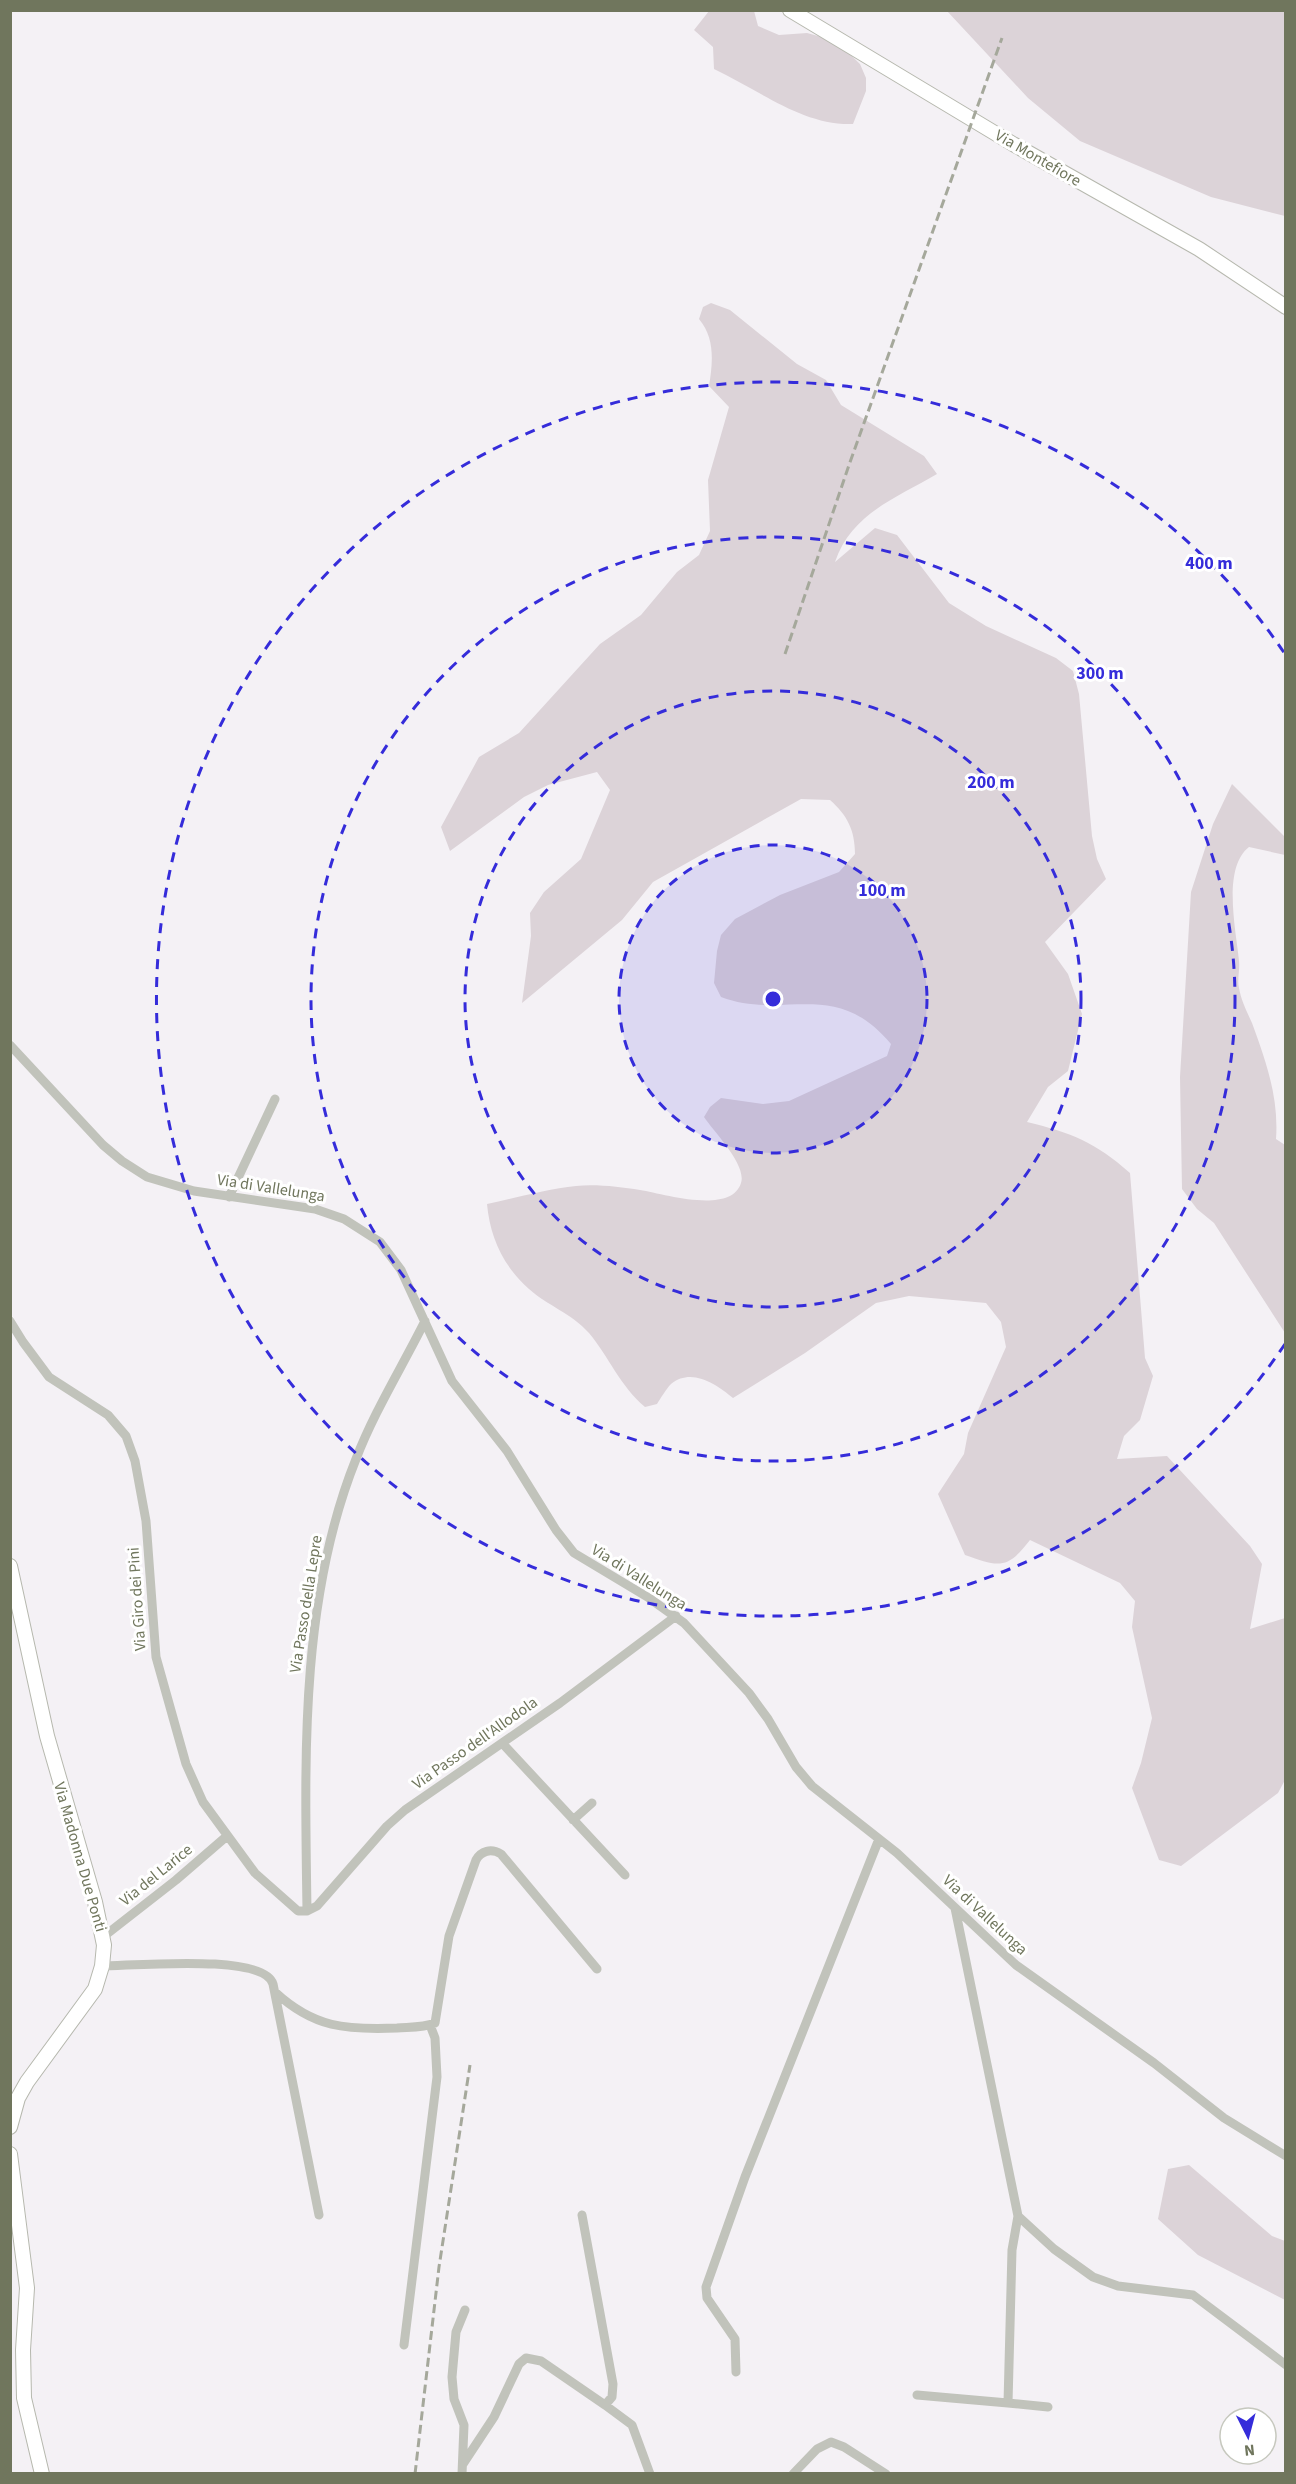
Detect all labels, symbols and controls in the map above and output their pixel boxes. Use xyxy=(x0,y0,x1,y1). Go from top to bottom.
street label: Via Montefiore xyxy=(991,124,1085,192)
text: 400 m xyxy=(1185,551,1233,576)
text: 300 m xyxy=(1076,661,1124,686)
text: 200 m xyxy=(967,770,1015,795)
text: 100 m xyxy=(858,878,906,903)
centre of rings xyxy=(763,989,783,1009)
street label: Via di Vallelunga xyxy=(215,1169,327,1207)
street label: Via Passo della Lepre xyxy=(284,1534,328,1674)
street label: Via di Vallelunga xyxy=(587,1539,691,1615)
street label: Via Giro dei Pini xyxy=(122,1546,152,1652)
street label: Via Passo dell'Allodola xyxy=(408,1691,542,1795)
street label: Via Madonna Due Ponti xyxy=(48,1780,112,1934)
street label: Via del Larice xyxy=(115,1839,197,1911)
street label: Via di Vallelunga xyxy=(938,1870,1032,1960)
north arrow xyxy=(1218,2406,1278,2466)
text: N xyxy=(1243,2438,1256,2461)

